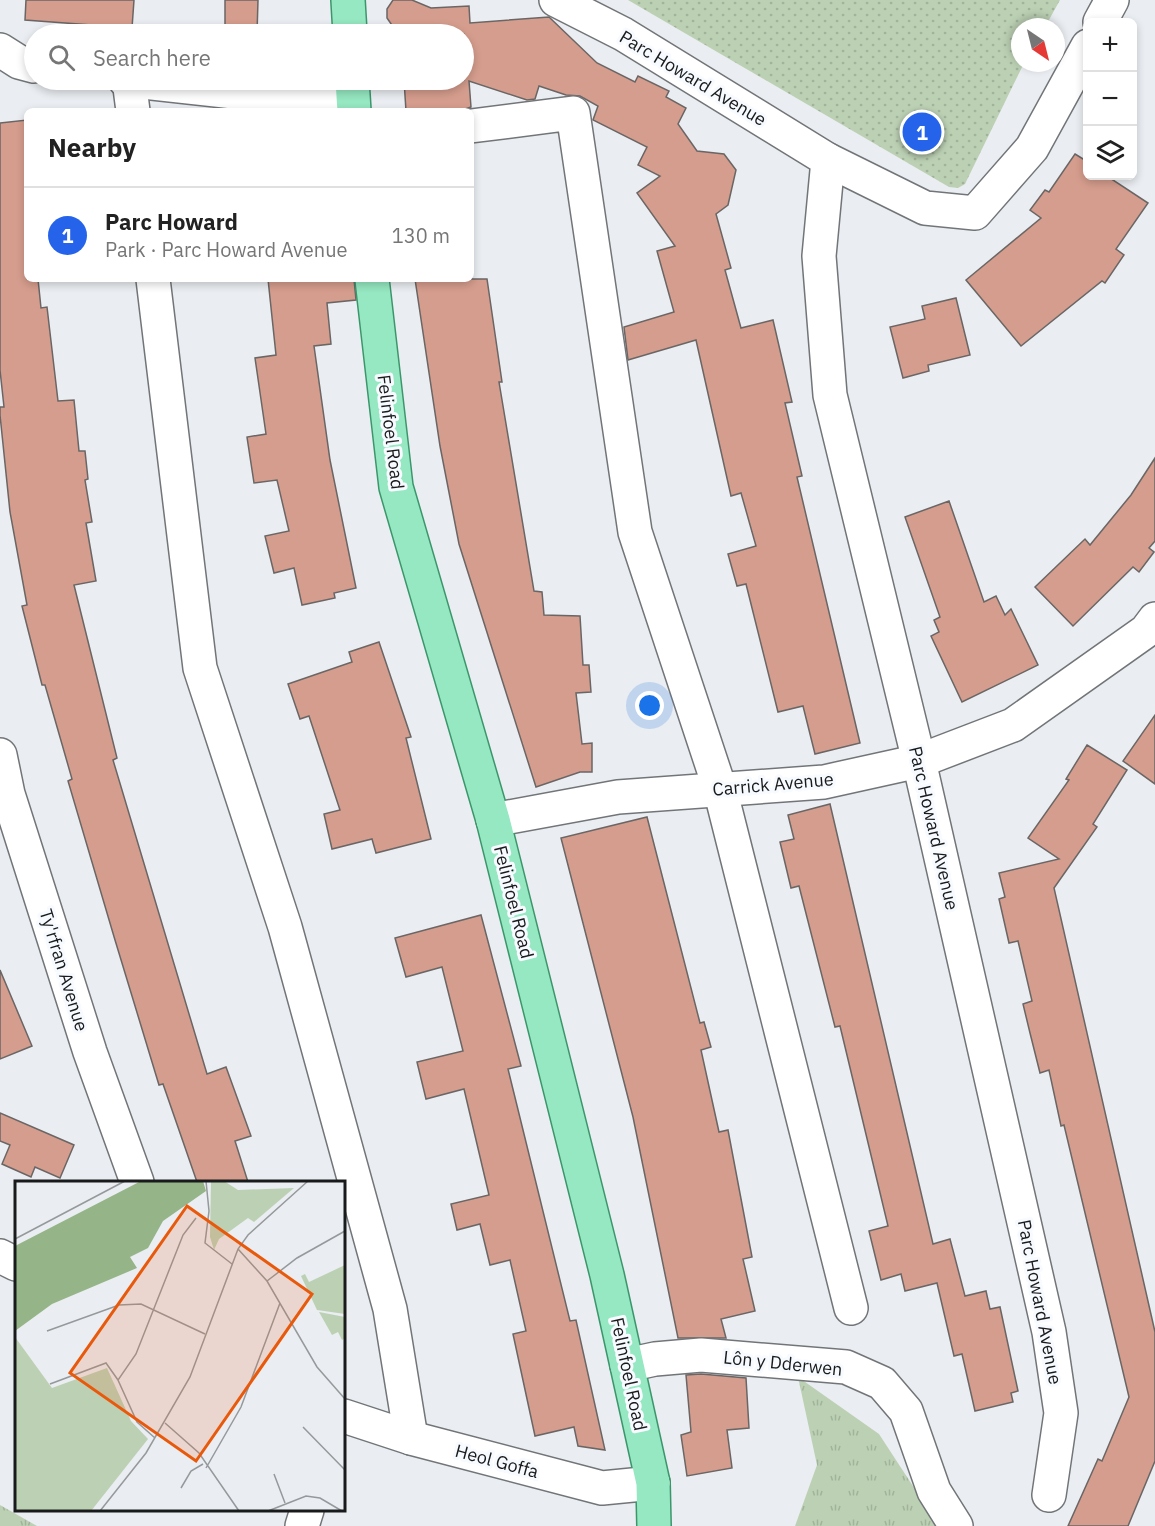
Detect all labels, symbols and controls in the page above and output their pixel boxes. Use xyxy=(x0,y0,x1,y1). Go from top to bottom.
north arrow xyxy=(1011,18,1065,72)
map controls xyxy=(1083,18,1137,180)
button: + xyxy=(1083,18,1137,72)
search box xyxy=(24,24,474,90)
street label: Parc Howard Avenue xyxy=(615,25,771,131)
icon: search xyxy=(45,41,78,74)
text: Search here xyxy=(93,43,211,72)
button: − xyxy=(1083,72,1137,126)
pin: 1 xyxy=(902,110,942,154)
button: layers xyxy=(1083,126,1137,180)
text: Nearby xyxy=(48,130,136,164)
text: Parc Howard xyxy=(105,207,238,236)
text: 1 xyxy=(62,222,74,249)
text: 130 m xyxy=(392,222,450,249)
text: Park · Parc Howard Avenue xyxy=(105,236,347,263)
street label: Felinfoel Road xyxy=(373,373,409,491)
your location xyxy=(635,691,664,720)
street label: Parc Howard Avenue xyxy=(904,744,964,912)
street label: Carrick Avenue xyxy=(712,767,835,801)
street label: Felinfoel Road xyxy=(489,843,539,961)
street label: Ty'rfran Avenue xyxy=(35,906,94,1034)
inset map xyxy=(15,1181,345,1511)
street label: Parc Howard Avenue xyxy=(1013,1218,1067,1386)
street label: Felinfoel Road xyxy=(606,1315,652,1433)
street label: Lôn y Dderwen xyxy=(722,1345,844,1381)
street label: Heol Goffa xyxy=(453,1439,542,1483)

